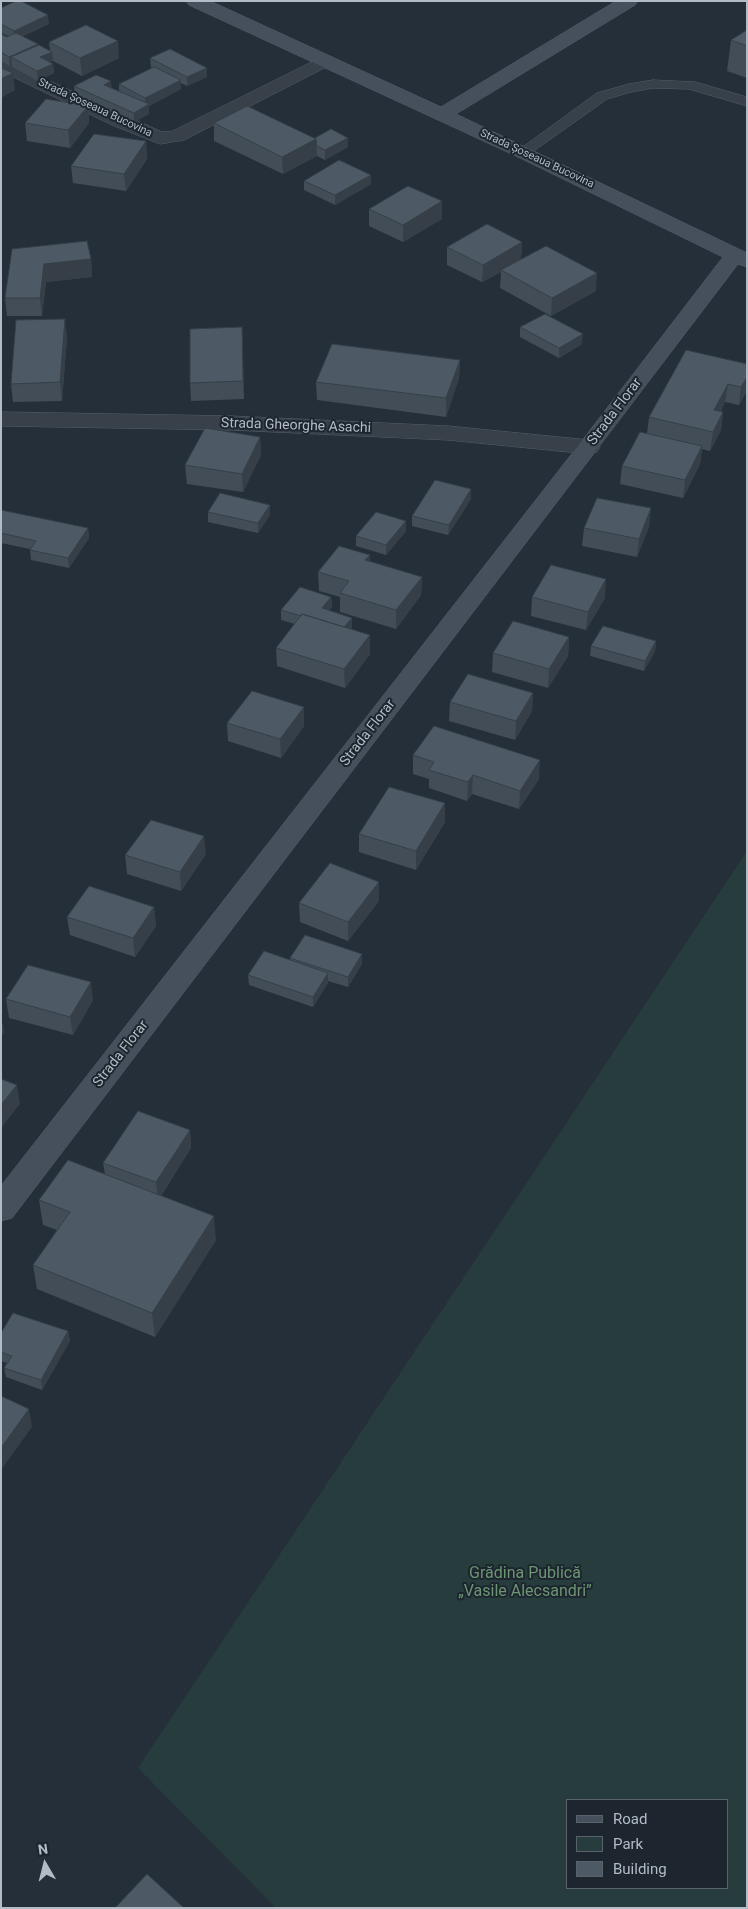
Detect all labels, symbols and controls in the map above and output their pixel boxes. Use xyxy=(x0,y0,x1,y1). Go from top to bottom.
street label: Strada Șoseaua Bucovina xyxy=(36,76,154,140)
street label: Strada Șoseaua Bucovina xyxy=(478,127,596,191)
street label: Strada Florar xyxy=(584,375,646,449)
street label: Strada Gheorghe Asachi xyxy=(221,415,371,437)
street label: Strada Florar xyxy=(337,696,399,770)
street label: Strada Florar xyxy=(90,1017,152,1091)
park label: Grădina Publică „Vasile Alecsandri” xyxy=(458,1564,592,1602)
legend xyxy=(566,1799,728,1889)
text: Road xyxy=(613,1810,647,1828)
text: Park xyxy=(613,1835,643,1853)
north arrow xyxy=(20,1839,70,1889)
text: N xyxy=(37,1841,49,1858)
text: Building xyxy=(613,1860,667,1878)

